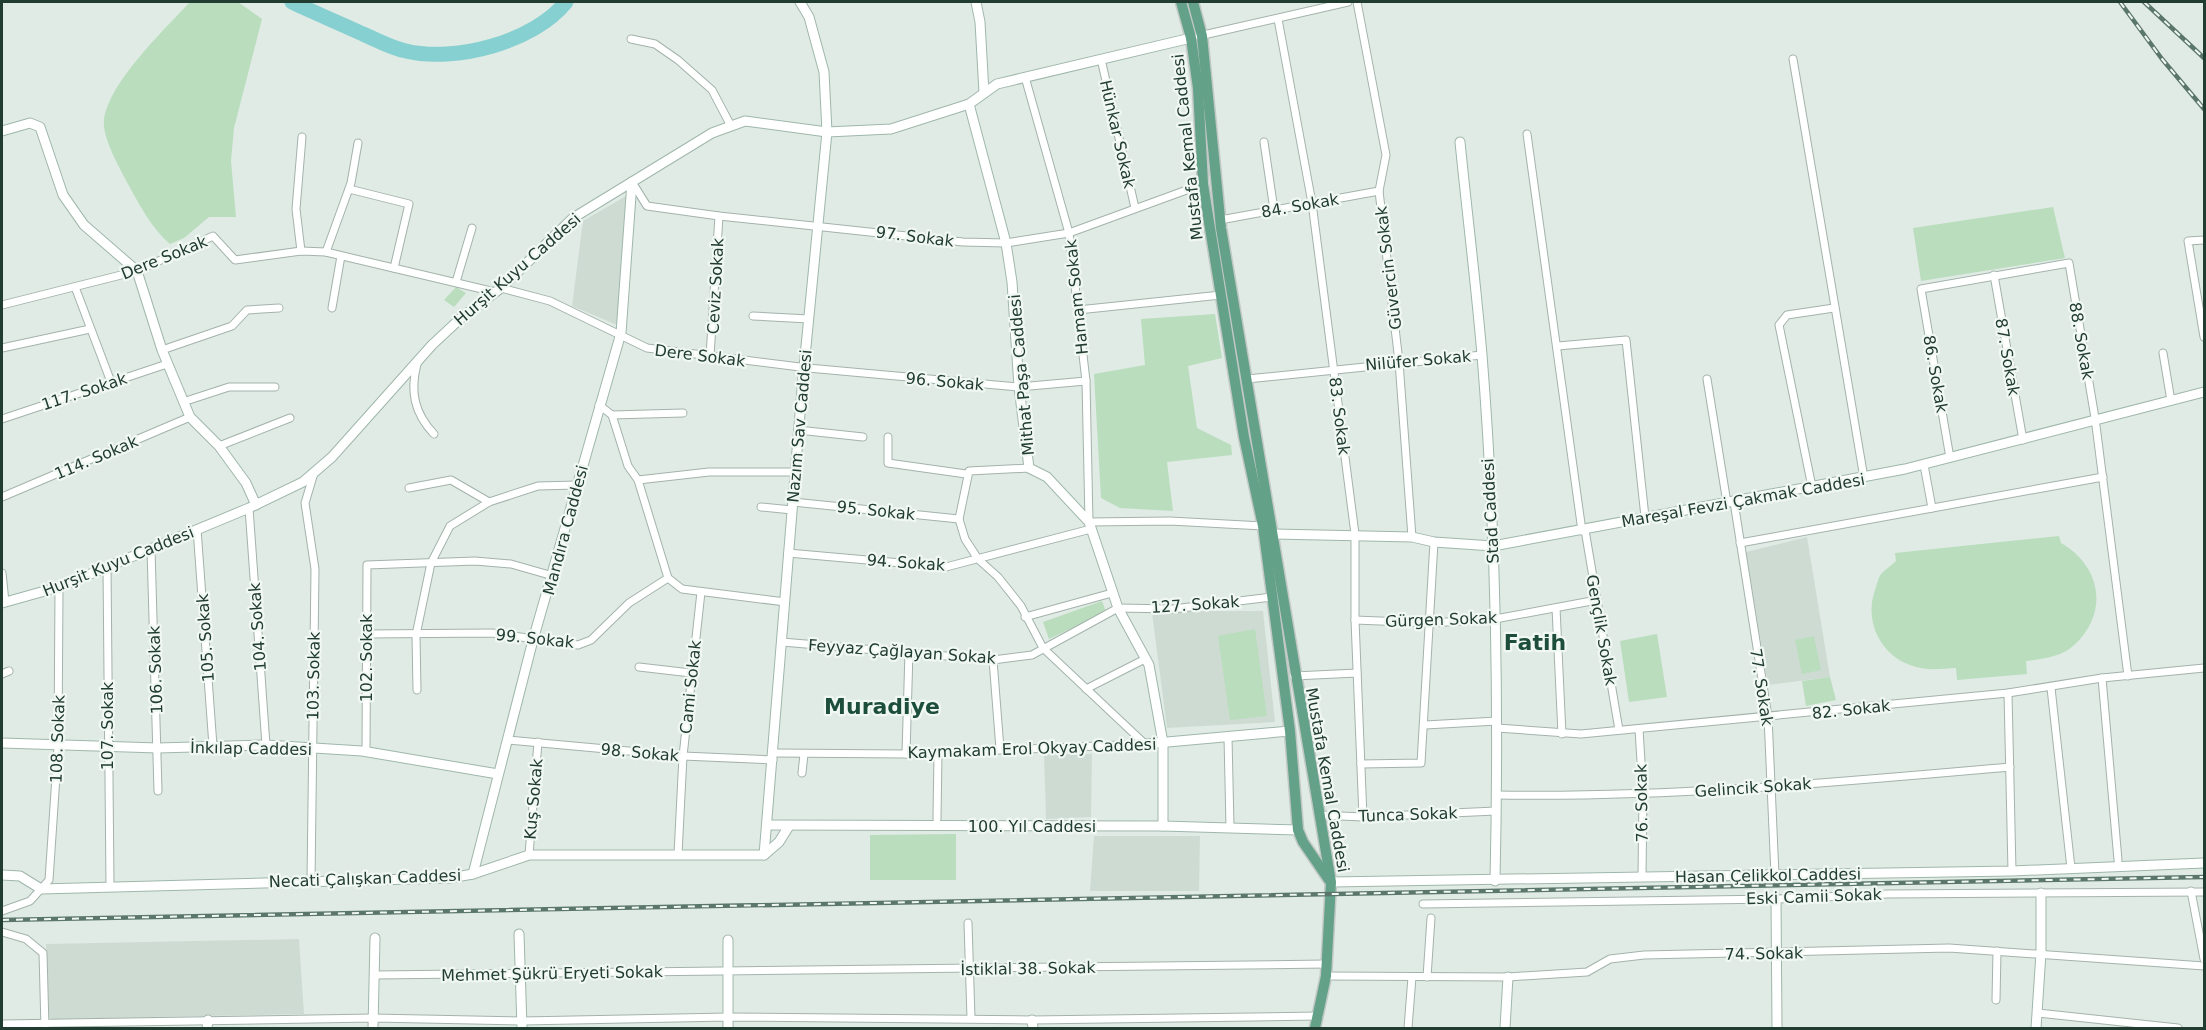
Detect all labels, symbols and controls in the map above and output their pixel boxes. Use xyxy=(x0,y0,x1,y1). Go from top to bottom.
street label: Mustafa Kemal Caddesi xyxy=(1168,53,1207,241)
street label: Hünkar Sokak xyxy=(1096,78,1139,191)
street label: 84. Sokak xyxy=(1260,189,1341,222)
street label: Güvercin Sokak xyxy=(1371,204,1406,331)
street label: Hurşit Kuyu Caddesi xyxy=(450,209,584,329)
street label: 97. Sokak xyxy=(875,222,956,251)
street label: Dere Sokak xyxy=(118,231,211,283)
street label: Ceviz Sokak xyxy=(703,237,728,335)
street label: Hamam Sokak xyxy=(1061,238,1092,356)
street label: Mithat Paşa Caddesi xyxy=(1005,294,1038,456)
street label: 88. Sokak xyxy=(2065,301,2098,382)
street label: 87. Sokak xyxy=(1991,317,2024,398)
street label: 86. Sokak xyxy=(1919,334,1952,415)
street label: Dere Sokak xyxy=(653,341,747,371)
street label: Nilüfer Sokak xyxy=(1364,346,1472,375)
street label: Nazım Sav Caddesi xyxy=(783,349,816,503)
street label: 117. Sokak xyxy=(39,369,130,414)
street label: 96. Sokak xyxy=(905,369,986,394)
street label: 83. Sokak xyxy=(1325,376,1354,457)
street label: 114. Sokak xyxy=(52,431,141,484)
street label: Stad Caddesi xyxy=(1478,458,1503,564)
street label: Mandıra Caddesi xyxy=(539,463,592,597)
street label: Mareşal Fevzi Çakmak Caddesi xyxy=(1620,470,1866,531)
street label: 95. Sokak xyxy=(836,497,917,524)
street label: Hurşit Kuyu Caddesi xyxy=(40,522,197,600)
street label: 94. Sokak xyxy=(866,550,947,575)
street label: Gençlik Sokak xyxy=(1582,573,1621,688)
street label: 104. Sokak xyxy=(245,581,270,672)
street label: 105. Sokak xyxy=(193,592,218,683)
street label: 127. Sokak xyxy=(1150,592,1241,617)
street label: Gürgen Sokak xyxy=(1385,608,1498,631)
street label: 102. Sokak xyxy=(357,613,376,702)
street label: 106. Sokak xyxy=(144,625,167,715)
street label: 99. Sokak xyxy=(495,625,576,652)
district label: Fatih xyxy=(1504,630,1566,655)
street label: 103. Sokak xyxy=(303,631,324,721)
street label: Feyyaz Çağlayan Sokak xyxy=(807,635,997,668)
street label: Cami Sokak xyxy=(676,639,705,735)
street label: 77. Sokak xyxy=(1746,647,1777,728)
street label: 107. Sokak xyxy=(98,681,117,770)
street label: Mustafa Kemal Caddesi xyxy=(1302,686,1353,874)
street label: 108. Sokak xyxy=(46,694,69,784)
district label: Muradiye xyxy=(824,694,940,719)
street label: 82. Sokak xyxy=(1811,696,1892,723)
street label: Kaymakam Erol Okyay Caddesi xyxy=(907,735,1157,762)
street label: İnkılap Caddesi xyxy=(190,738,312,759)
street label: 98. Sokak xyxy=(600,740,681,765)
street label: Kuş Sokak xyxy=(520,757,547,840)
street label: 76. Sokak xyxy=(1631,763,1652,842)
street label: Gelincik Sokak xyxy=(1694,774,1813,801)
street label: Tunca Sokak xyxy=(1357,803,1459,826)
street label: 100. Yıl Caddesi xyxy=(968,817,1096,836)
street label: Hasan Çelikkol Caddesi xyxy=(1675,864,1861,887)
street label: Necati Çalışkan Caddesi xyxy=(269,866,461,891)
street label: Eski Camii Sokak xyxy=(1746,885,1883,908)
street label: 74. Sokak xyxy=(1725,943,1804,964)
street label: İstiklal 38. Sokak xyxy=(960,958,1097,979)
street label: Mehmet Şükrü Eryeti Sokak xyxy=(441,962,664,985)

